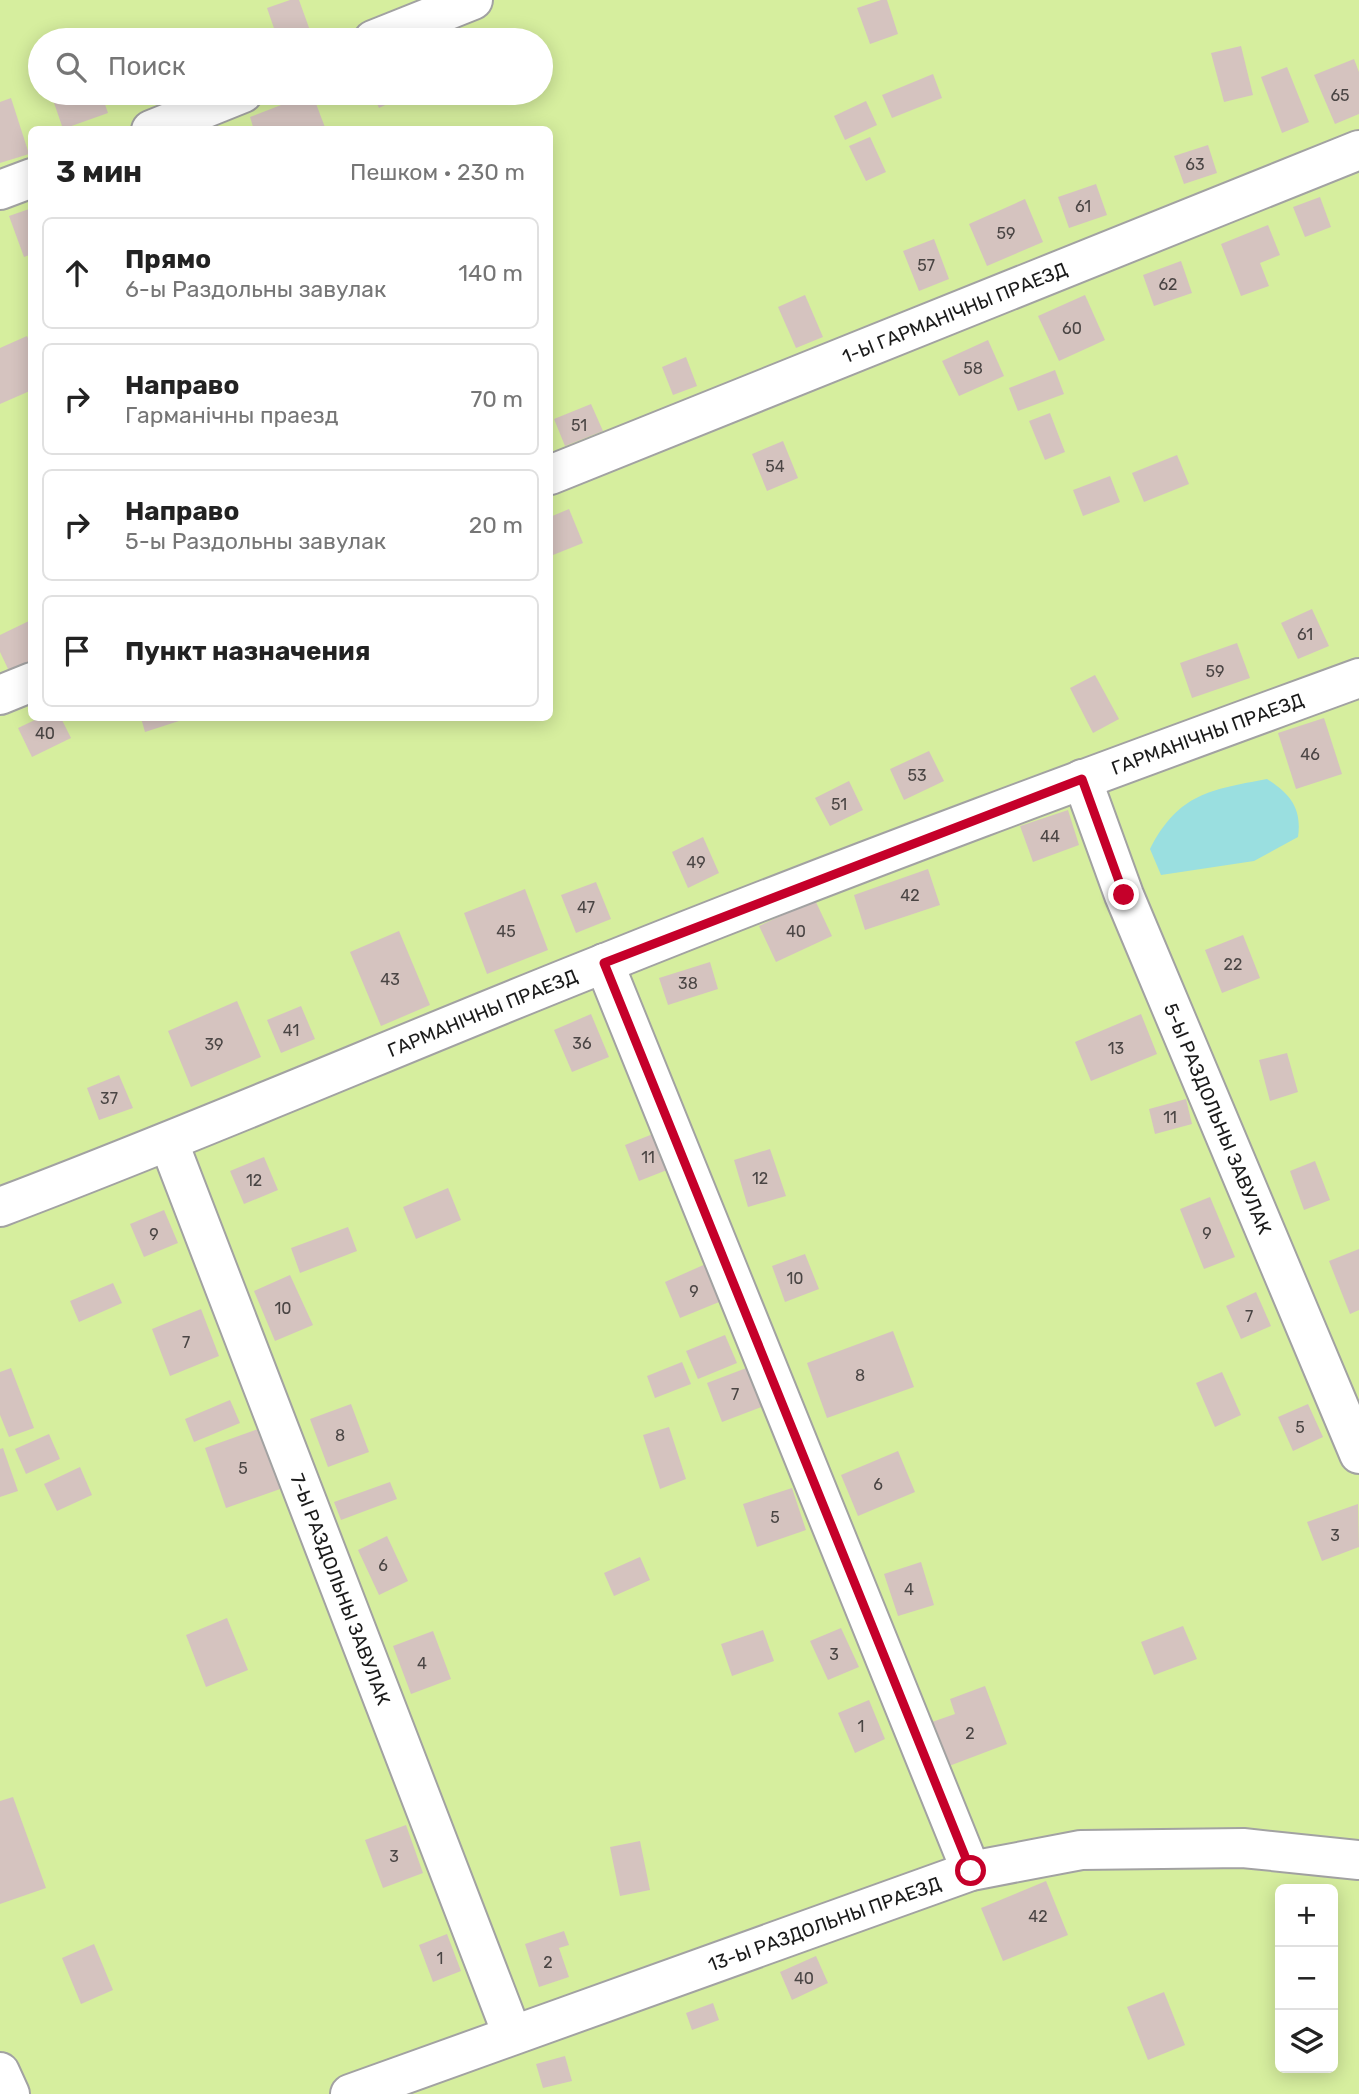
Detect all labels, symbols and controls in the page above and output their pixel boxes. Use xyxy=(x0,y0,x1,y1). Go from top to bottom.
search box xyxy=(28,28,553,105)
icon: search xyxy=(52,48,90,86)
text: Поиск xyxy=(108,51,186,82)
house number: 65 xyxy=(1330,86,1350,105)
text: 3 мин xyxy=(56,154,142,190)
house number: 63 xyxy=(1185,155,1205,174)
text: Пешком · 230 m xyxy=(350,158,525,186)
house number: 61 xyxy=(1075,197,1091,216)
house number: 59 xyxy=(997,224,1016,243)
text: Прямо xyxy=(125,244,211,275)
icon: ahead xyxy=(58,254,96,292)
house number: 57 xyxy=(917,256,935,275)
street label: 1-Ы ГАРМАНІЧНЫ ПРАЕЗД xyxy=(839,257,1070,368)
text: 140 m xyxy=(458,259,523,287)
text: 6-ы Раздольны завулак xyxy=(125,275,386,303)
house number: 62 xyxy=(1158,275,1178,294)
house number: 60 xyxy=(1062,319,1082,338)
house number: 58 xyxy=(963,359,983,378)
text: Направо xyxy=(125,370,239,401)
icon: right xyxy=(58,380,96,418)
text: 70 m xyxy=(471,385,523,413)
text: Гарманічны праезд xyxy=(125,401,338,429)
house number: 51 xyxy=(571,416,587,435)
house number: 54 xyxy=(765,457,785,476)
text: Направо xyxy=(125,496,239,527)
icon: right xyxy=(58,506,96,544)
text: 20 m xyxy=(469,511,523,539)
text: 5-ы Раздольны завулак xyxy=(125,527,386,555)
house number: 61 xyxy=(1297,625,1313,644)
icon: arrive xyxy=(58,632,96,670)
text: Пункт назначения xyxy=(125,636,370,667)
house number: 59 xyxy=(1206,662,1225,681)
street label: ГАРМАНІЧНЫ ПРАЕЗД xyxy=(1108,688,1307,779)
house number: 40 xyxy=(35,724,55,743)
house number: 46 xyxy=(1300,745,1320,764)
house number: 53 xyxy=(907,766,927,785)
house number: 51 xyxy=(831,795,847,814)
house number: 44 xyxy=(1040,827,1060,846)
house number: 49 xyxy=(686,853,706,872)
route end xyxy=(1108,879,1139,910)
house number: 42 xyxy=(900,886,920,905)
house number: 47 xyxy=(577,898,595,917)
house number: 45 xyxy=(496,922,516,941)
house number: 40 xyxy=(786,922,806,941)
house number: 22 xyxy=(1224,955,1242,974)
street label: ГАРМАНІЧНЫ ПРАЕЗД xyxy=(384,964,581,1062)
house number: 43 xyxy=(380,970,400,989)
house number: 38 xyxy=(678,974,698,993)
street label: 5-Ы РАЗДОЛЬНЫ ЗАВУЛАК xyxy=(1159,1000,1277,1238)
house number: 41 xyxy=(283,1021,299,1040)
house number: 36 xyxy=(572,1034,592,1053)
house number: 39 xyxy=(204,1035,224,1054)
house number: 13 xyxy=(1108,1039,1124,1058)
house number: 37 xyxy=(100,1089,118,1108)
house number: 11 xyxy=(1163,1108,1177,1127)
house number: 11 xyxy=(641,1148,655,1167)
house number: 12 xyxy=(752,1169,768,1188)
house number: 12 xyxy=(246,1171,262,1190)
house number: 9 xyxy=(1202,1224,1212,1243)
house number: 9 xyxy=(149,1225,159,1244)
house number: 10 xyxy=(786,1269,804,1288)
house number: 9 xyxy=(689,1282,699,1301)
house number: 10 xyxy=(274,1299,292,1318)
house number: 7 xyxy=(1245,1307,1253,1326)
house number: 7 xyxy=(182,1333,190,1352)
house number: 8 xyxy=(855,1366,865,1385)
house number: 7 xyxy=(731,1385,739,1404)
house number: 5 xyxy=(1295,1418,1305,1437)
house number: 8 xyxy=(335,1426,345,1445)
house number: 5 xyxy=(238,1459,248,1478)
street label: 7-Ы РАЗДОЛЬНЫ ЗАВУЛАК xyxy=(286,1470,396,1708)
house number: 6 xyxy=(873,1475,883,1494)
house number: 5 xyxy=(770,1508,780,1527)
house number: 3 xyxy=(1330,1526,1340,1545)
house number: 6 xyxy=(378,1556,388,1575)
house number: 4 xyxy=(904,1580,914,1599)
house number: 3 xyxy=(829,1645,839,1664)
house number: 4 xyxy=(417,1654,427,1673)
house number: 1 xyxy=(858,1717,864,1736)
house number: 2 xyxy=(965,1724,975,1743)
house number: 3 xyxy=(389,1847,399,1866)
route start xyxy=(955,1855,986,1886)
street label: 13-Ы РАЗДОЛЬНЫ ПРАЕЗД xyxy=(705,1871,944,1976)
map controls xyxy=(1275,1884,1338,2073)
button: + xyxy=(1275,1884,1338,1947)
house number: 42 xyxy=(1028,1907,1048,1926)
button: − xyxy=(1275,1947,1338,2010)
house number: 1 xyxy=(437,1949,443,1968)
house number: 2 xyxy=(543,1953,553,1972)
house number: 40 xyxy=(794,1969,814,1988)
button: layers xyxy=(1275,2010,1338,2073)

